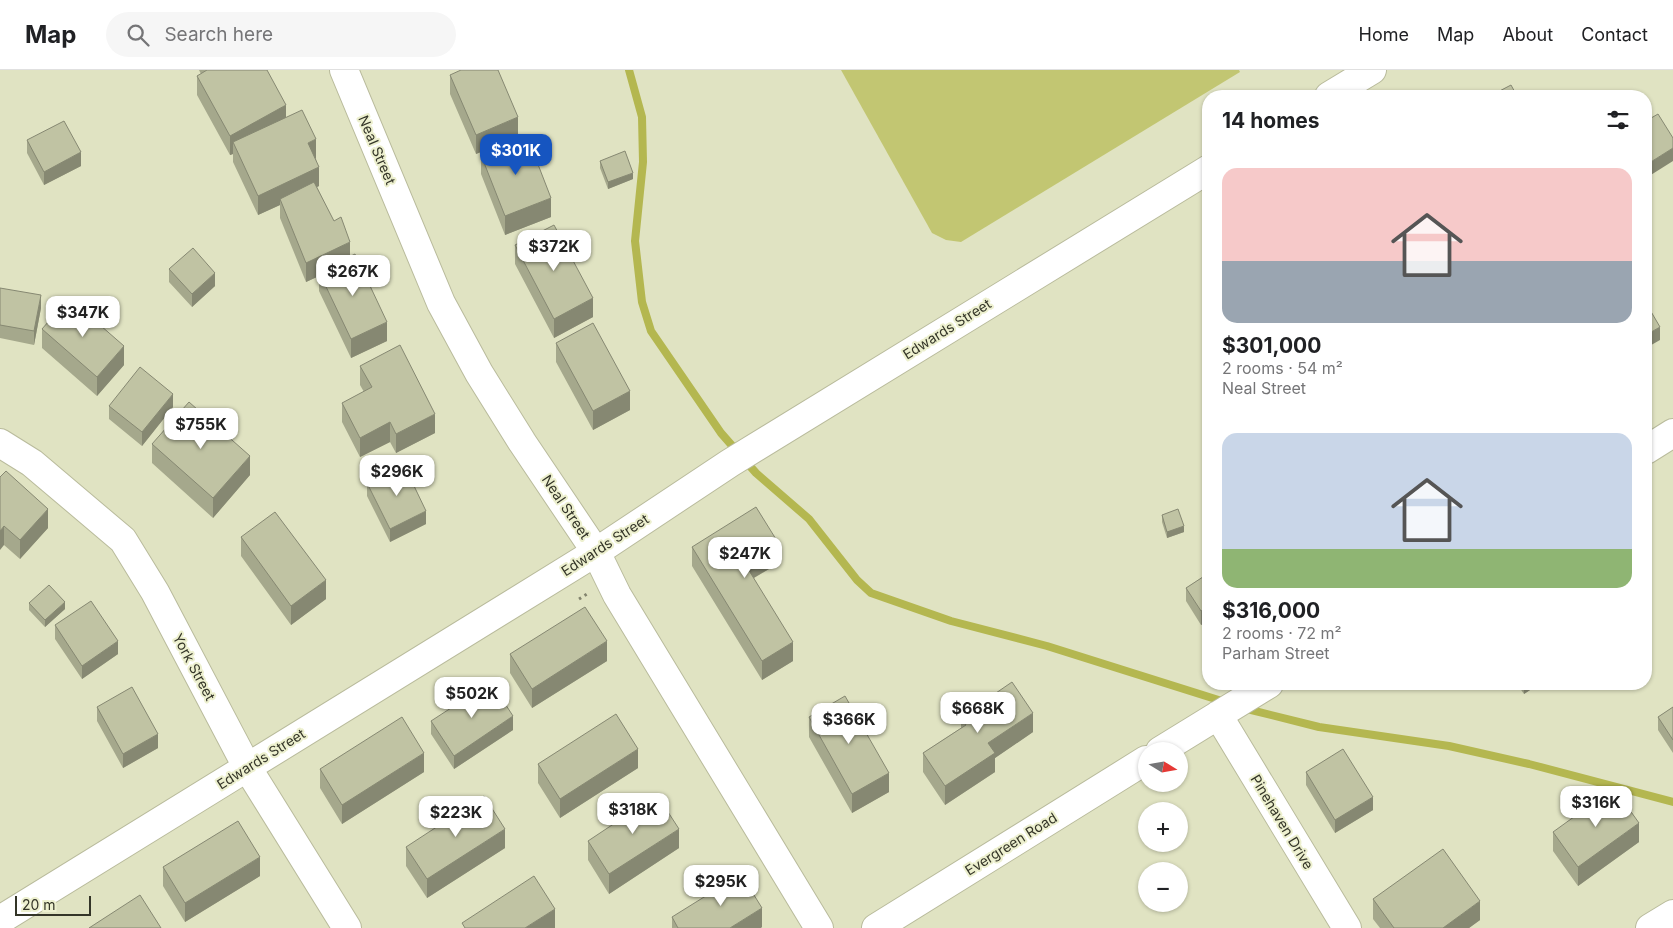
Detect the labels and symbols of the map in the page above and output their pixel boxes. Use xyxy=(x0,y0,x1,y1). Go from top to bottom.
street label: Neal Street xyxy=(355,113,400,187)
pin: $301K xyxy=(481,134,551,176)
pin: $372K xyxy=(519,230,589,272)
pin: $267K xyxy=(318,254,388,297)
street label: Edwards Street xyxy=(900,294,994,362)
pin: $347K xyxy=(48,296,118,338)
pin: $755K xyxy=(166,408,236,450)
pin: $296K xyxy=(362,454,432,497)
street label: Neal Street xyxy=(539,471,594,542)
street label: Edwards Street xyxy=(558,510,652,579)
pin: $247K xyxy=(710,536,780,579)
street label: York Street xyxy=(170,630,219,704)
pin: $502K xyxy=(437,676,507,719)
pin: $668K xyxy=(943,692,1013,734)
pin: $366K xyxy=(814,702,884,745)
street label: Edwards Street xyxy=(214,724,308,792)
north arrow xyxy=(1138,742,1188,792)
street label: Pinehaven Drive xyxy=(1247,771,1317,872)
pin: $316K xyxy=(1561,786,1631,828)
pin: $318K xyxy=(598,792,668,835)
pin: $223K xyxy=(421,796,491,838)
street label: Evergreen Road xyxy=(962,809,1060,879)
pin: $295K xyxy=(686,864,756,907)
scale bar xyxy=(15,893,91,916)

